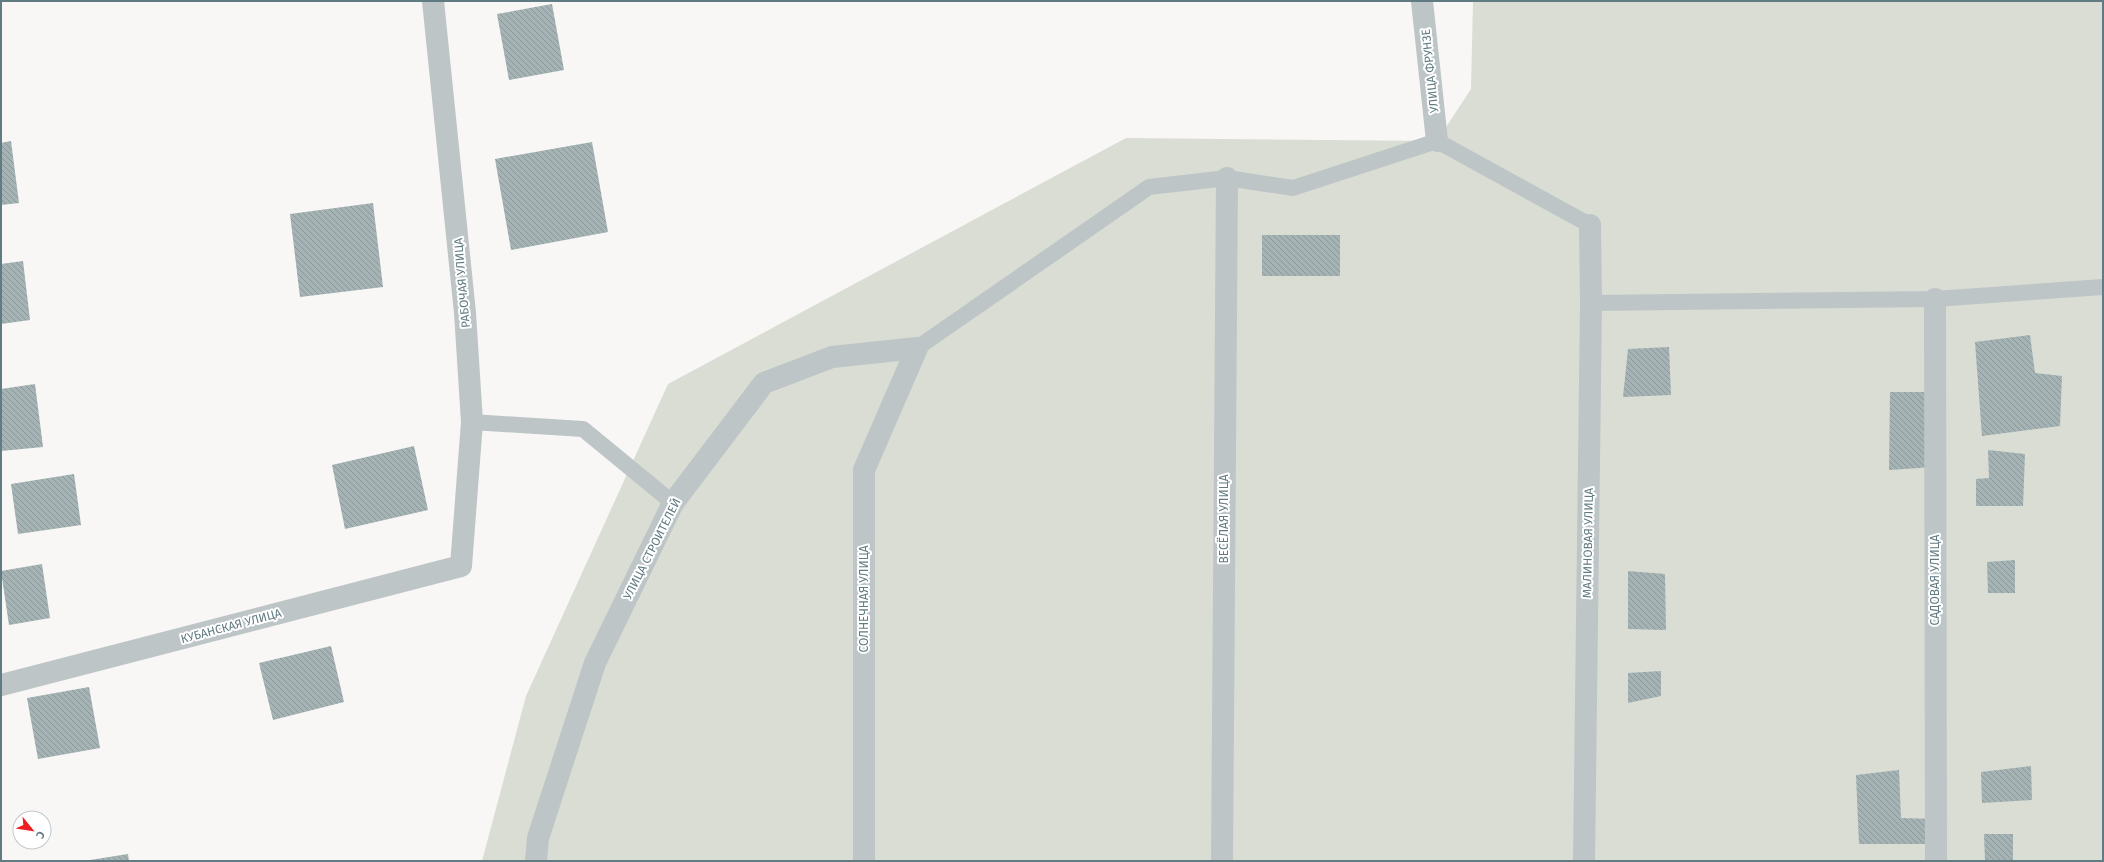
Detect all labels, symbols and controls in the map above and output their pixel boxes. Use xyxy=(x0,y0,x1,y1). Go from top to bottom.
street label: УЛИЦА ФРУНЗЕ xyxy=(1419,28,1441,114)
street label: РАБОЧАЯ УЛИЦА xyxy=(451,237,473,329)
street label: ВЕСЁЛАЯ УЛИЦА xyxy=(1216,474,1231,564)
street label: МАЛИНОВАЯ УЛИЦА xyxy=(1580,488,1596,598)
street label: УЛИЦА СТРОИТЕЛЕЙ xyxy=(619,496,684,602)
street label: САДОВАЯ УЛИЦА xyxy=(1928,534,1942,625)
street label: СОЛНЕЧНАЯ УЛИЦА xyxy=(857,545,871,653)
street label: КУБАНСКАЯ УЛИЦА xyxy=(179,606,283,646)
north arrow xyxy=(12,810,52,850)
text: С xyxy=(33,829,47,841)

